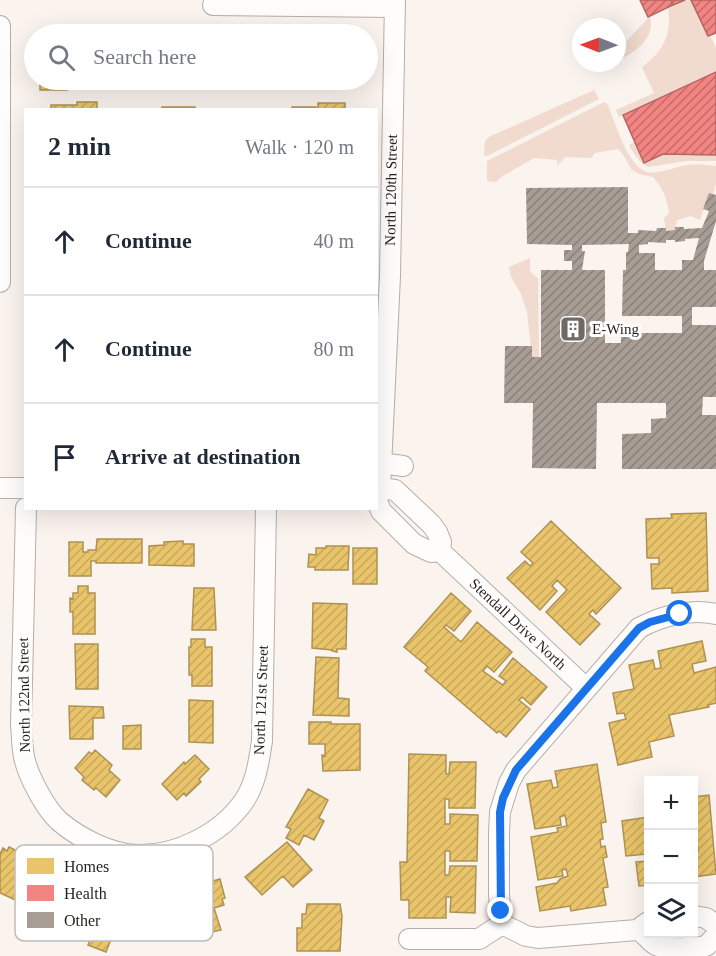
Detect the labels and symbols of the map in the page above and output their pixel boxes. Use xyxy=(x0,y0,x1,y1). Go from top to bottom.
north arrow xyxy=(572,18,626,72)
street label: North 120th Street xyxy=(382,133,400,246)
building icon: E-Wing xyxy=(558,314,588,344)
place label: E-Wing xyxy=(592,321,639,337)
street label: Stendall Drive North xyxy=(467,575,570,673)
route start xyxy=(666,600,692,626)
street label: North 122nd Street xyxy=(15,637,33,753)
street label: North 121st Street xyxy=(251,644,271,755)
legend xyxy=(15,845,213,941)
text: Homes xyxy=(64,858,109,875)
text: Health xyxy=(64,885,107,902)
route end xyxy=(487,897,513,923)
text: Other xyxy=(64,912,101,929)

